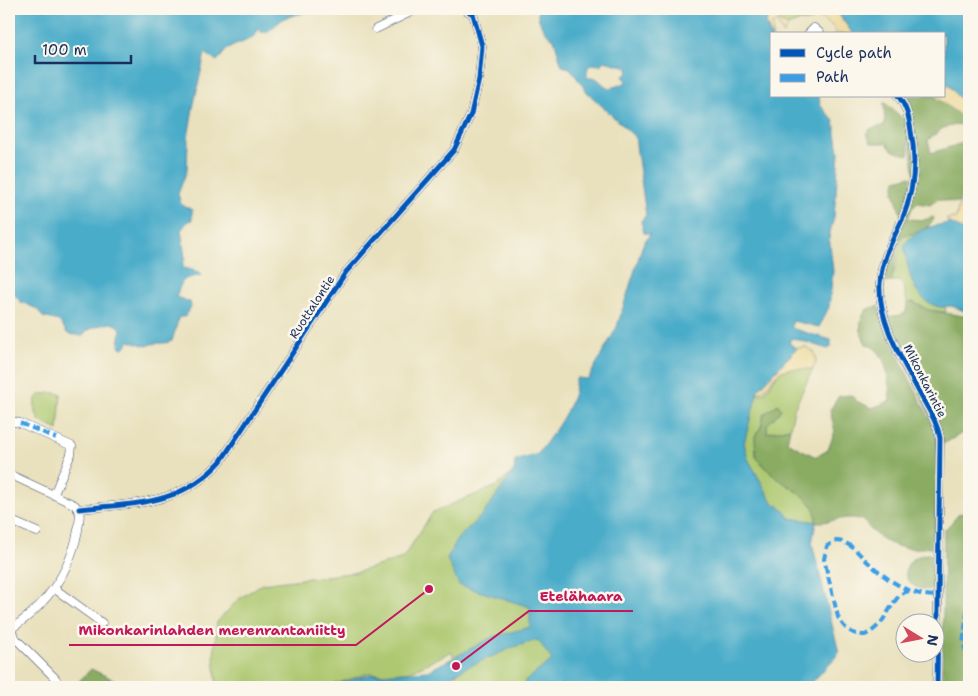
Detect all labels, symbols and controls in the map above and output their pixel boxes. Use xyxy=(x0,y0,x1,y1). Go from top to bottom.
scale bar xyxy=(35,32,131,64)
legend xyxy=(770,32,946,98)
text: 100 m xyxy=(42,40,87,60)
text: Cycle path xyxy=(816,43,892,63)
text: Path xyxy=(816,67,849,87)
street label: Ruottalontie xyxy=(286,272,339,342)
street label: Mikonkarintie xyxy=(900,342,950,421)
callout: Etelähaara xyxy=(529,582,633,611)
text: Etelähaara xyxy=(539,587,623,605)
north arrow xyxy=(896,614,946,664)
callout: Mikonkarinlahden merenrantaniitty xyxy=(69,616,356,645)
text: Mikonkarinlahden merenrantaniitty xyxy=(78,621,346,639)
text: N xyxy=(923,633,943,647)

